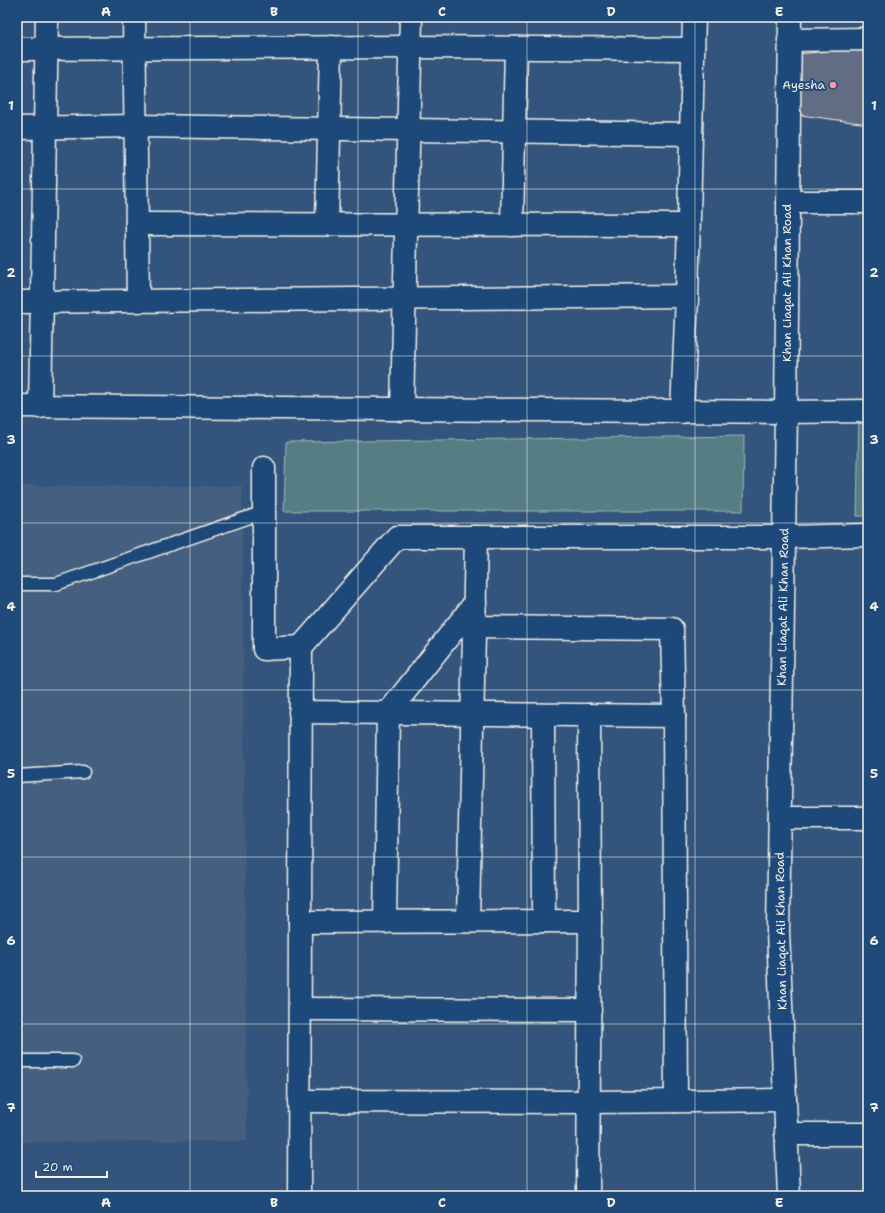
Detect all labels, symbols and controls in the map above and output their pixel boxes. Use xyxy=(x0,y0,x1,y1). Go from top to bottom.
text: A xyxy=(101,3,111,20)
text: B xyxy=(270,3,278,20)
text: C xyxy=(438,3,446,20)
text: D xyxy=(606,3,616,20)
text: E xyxy=(775,3,784,20)
place label: Ayesha xyxy=(782,77,826,93)
marker: Ayesha xyxy=(828,80,838,90)
text: 1 xyxy=(8,97,14,114)
text: 1 xyxy=(871,97,877,114)
street label: Khan Liaqat Ali Khan Road xyxy=(779,204,795,362)
text: 2 xyxy=(6,264,16,281)
text: 2 xyxy=(869,264,879,281)
text: 3 xyxy=(6,431,16,448)
text: 3 xyxy=(869,431,879,448)
street label: Khan Liaqat Ali Khan Road xyxy=(774,527,792,686)
text: 4 xyxy=(6,598,16,615)
text: 4 xyxy=(869,598,879,615)
text: 5 xyxy=(7,765,15,782)
text: 5 xyxy=(870,765,878,782)
street label: Khan Liaqat Ali Khan Road xyxy=(772,851,790,1010)
text: 6 xyxy=(6,932,16,949)
text: 6 xyxy=(869,932,879,949)
text: 7 xyxy=(6,1099,16,1116)
text: 7 xyxy=(869,1099,879,1116)
scale bar xyxy=(36,1153,107,1179)
text: 20 m xyxy=(42,1159,73,1175)
text: A xyxy=(101,1194,111,1211)
text: B xyxy=(270,1194,278,1211)
text: C xyxy=(438,1194,446,1211)
text: D xyxy=(606,1194,616,1211)
text: E xyxy=(775,1194,784,1211)

